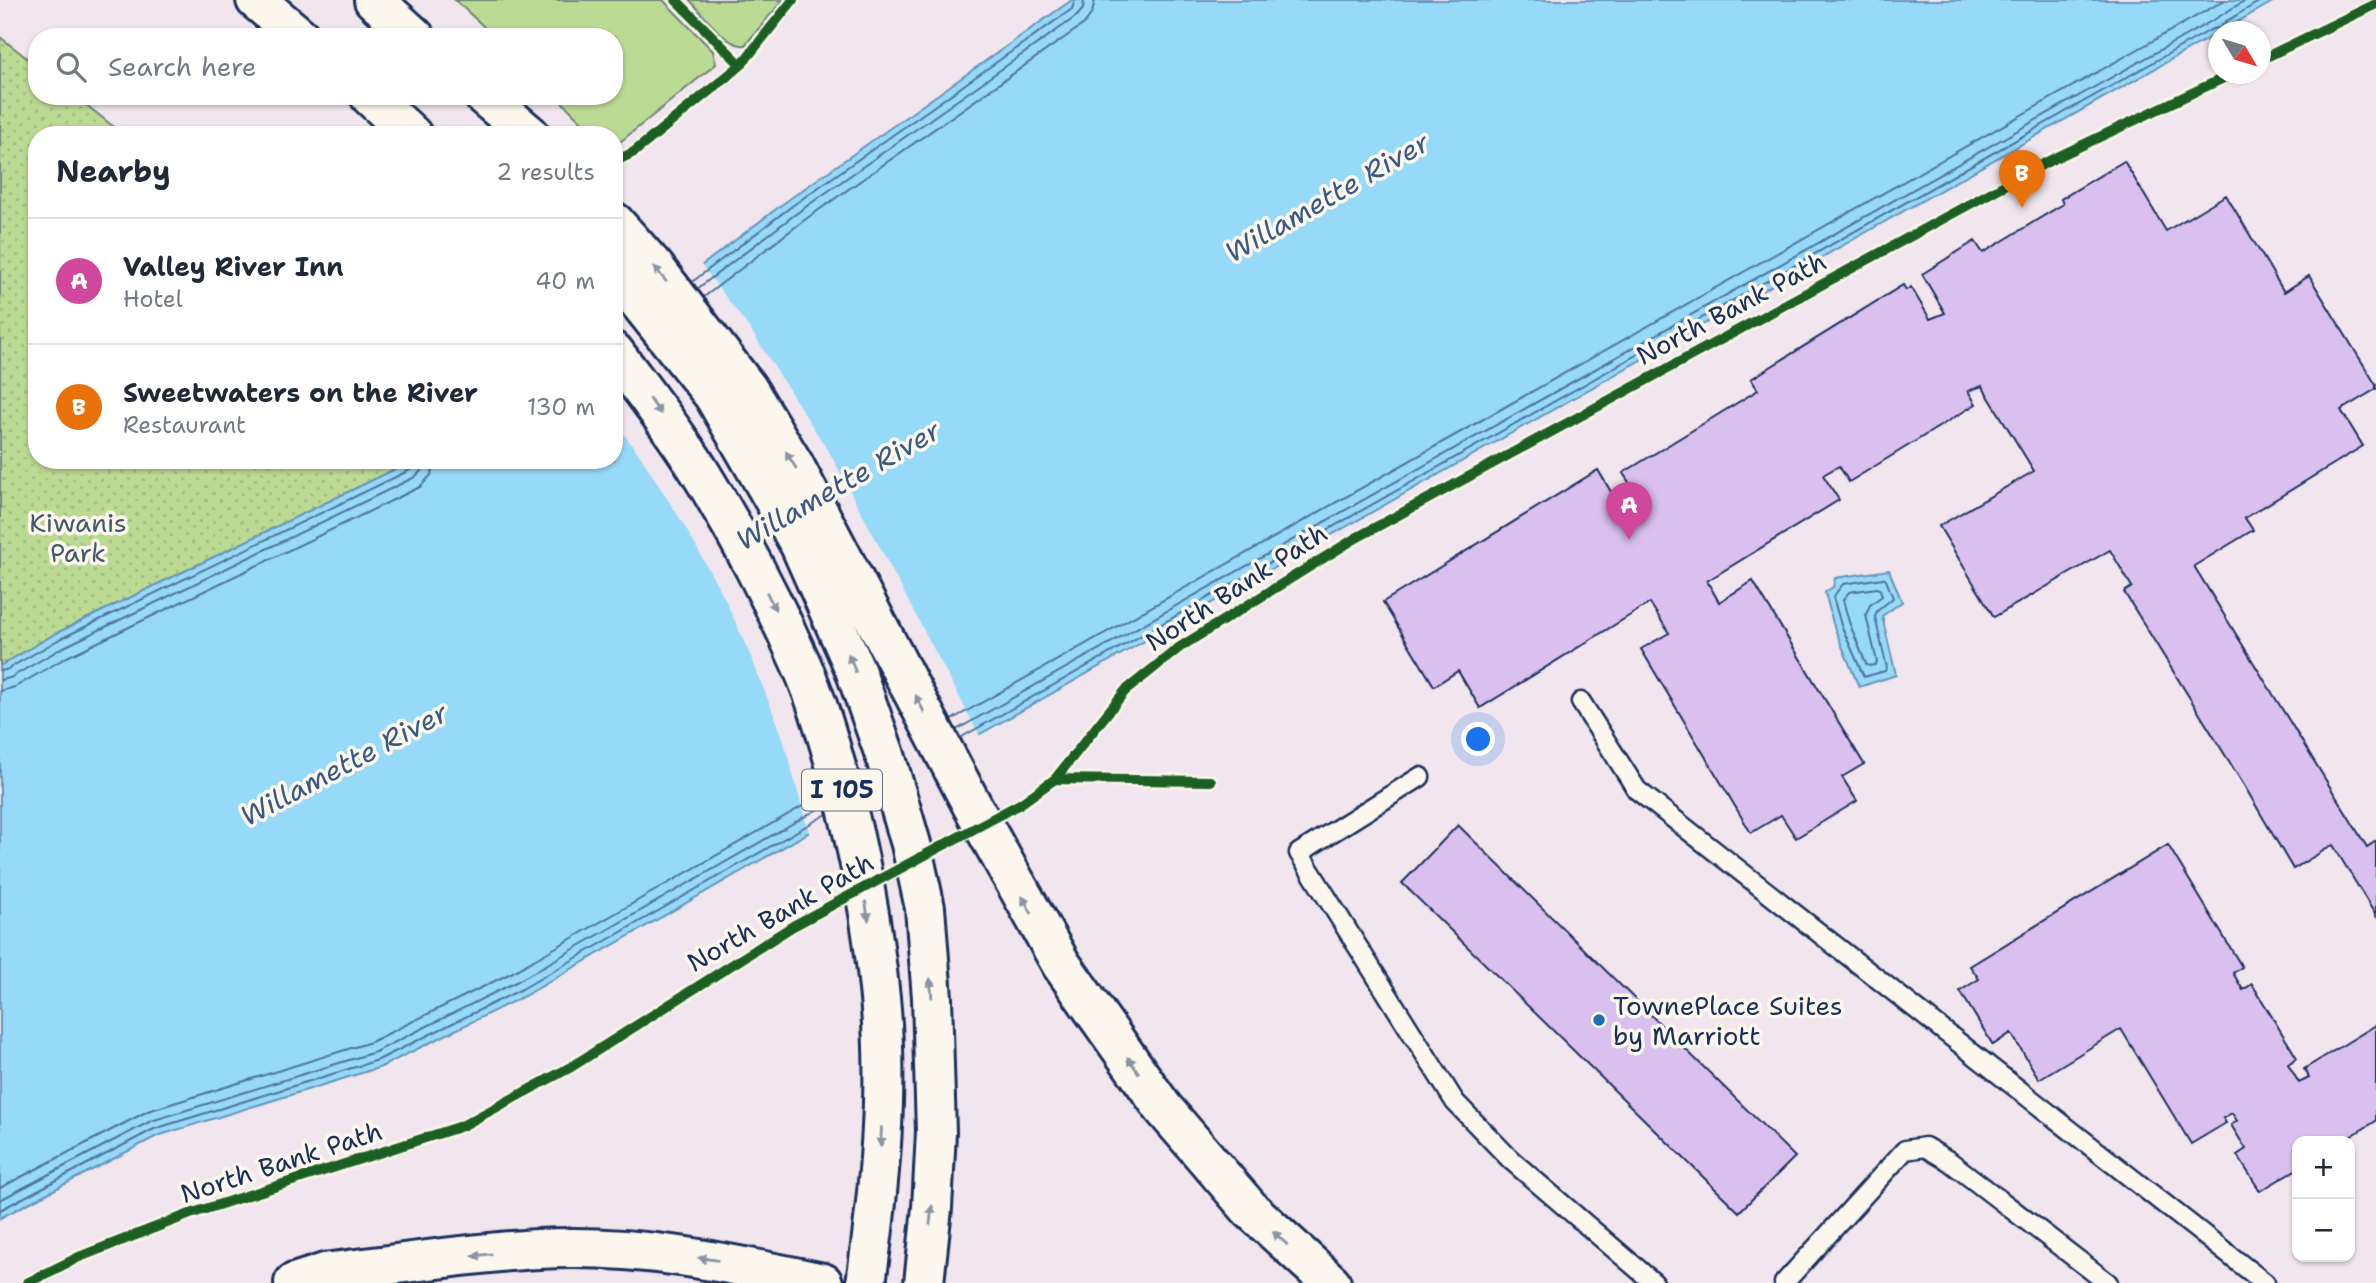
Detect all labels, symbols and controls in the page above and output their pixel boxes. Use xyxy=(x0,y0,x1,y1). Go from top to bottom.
north arrow xyxy=(2208,21,2271,84)
search box xyxy=(28,28,623,105)
icon: search xyxy=(52,48,90,86)
text: Search here xyxy=(108,49,257,84)
water label: Willamette River xyxy=(1218,123,1437,271)
pin: B xyxy=(1999,150,2045,208)
text: Nearby xyxy=(56,151,171,192)
text: 2 results xyxy=(496,157,595,187)
street label: North Bank Path xyxy=(1630,243,1832,373)
text: Valley River Inn xyxy=(123,249,343,284)
one-way arrow xyxy=(653,265,667,283)
text: A xyxy=(70,266,88,296)
text: 40 m xyxy=(535,266,595,296)
text: Hotel xyxy=(123,284,183,314)
text: Sweetwaters on the River xyxy=(123,375,478,410)
text: B xyxy=(72,392,86,422)
text: 130 m xyxy=(527,392,595,422)
one-way arrow xyxy=(648,397,662,416)
text: Restaurant xyxy=(123,410,246,440)
water label: Willamette River xyxy=(729,411,948,559)
one-way arrow xyxy=(784,450,797,469)
pin: A xyxy=(1606,482,1652,540)
park label: Kiwanis Park xyxy=(29,505,127,570)
street label: North Bank Path xyxy=(1138,515,1334,659)
one-way arrow xyxy=(766,591,777,611)
one-way arrow xyxy=(846,652,857,673)
water label: Willamette River xyxy=(233,693,455,835)
one-way arrow xyxy=(914,694,925,714)
your location xyxy=(1461,722,1495,756)
road number: I 105 xyxy=(802,770,882,810)
street label: North Bank Path xyxy=(680,844,880,980)
one-way arrow xyxy=(1021,895,1033,914)
one-way arrow xyxy=(862,900,873,922)
one-way arrow xyxy=(925,977,936,999)
place label: TownePlace Suites by Marriott xyxy=(1613,988,1843,1053)
marker: TownePlace Suites by Marriott xyxy=(1591,1012,1607,1028)
one-way arrow xyxy=(1126,1056,1140,1074)
street label: North Bank Path xyxy=(176,1113,386,1211)
one-way arrow xyxy=(875,1127,886,1149)
map controls xyxy=(2292,1136,2355,1262)
button: + xyxy=(2292,1136,2355,1199)
button: − xyxy=(2292,1199,2355,1262)
one-way arrow xyxy=(926,1204,937,1226)
one-way arrow xyxy=(1272,1229,1289,1246)
one-way arrow xyxy=(471,1250,493,1261)
one-way arrow xyxy=(697,1253,719,1264)

